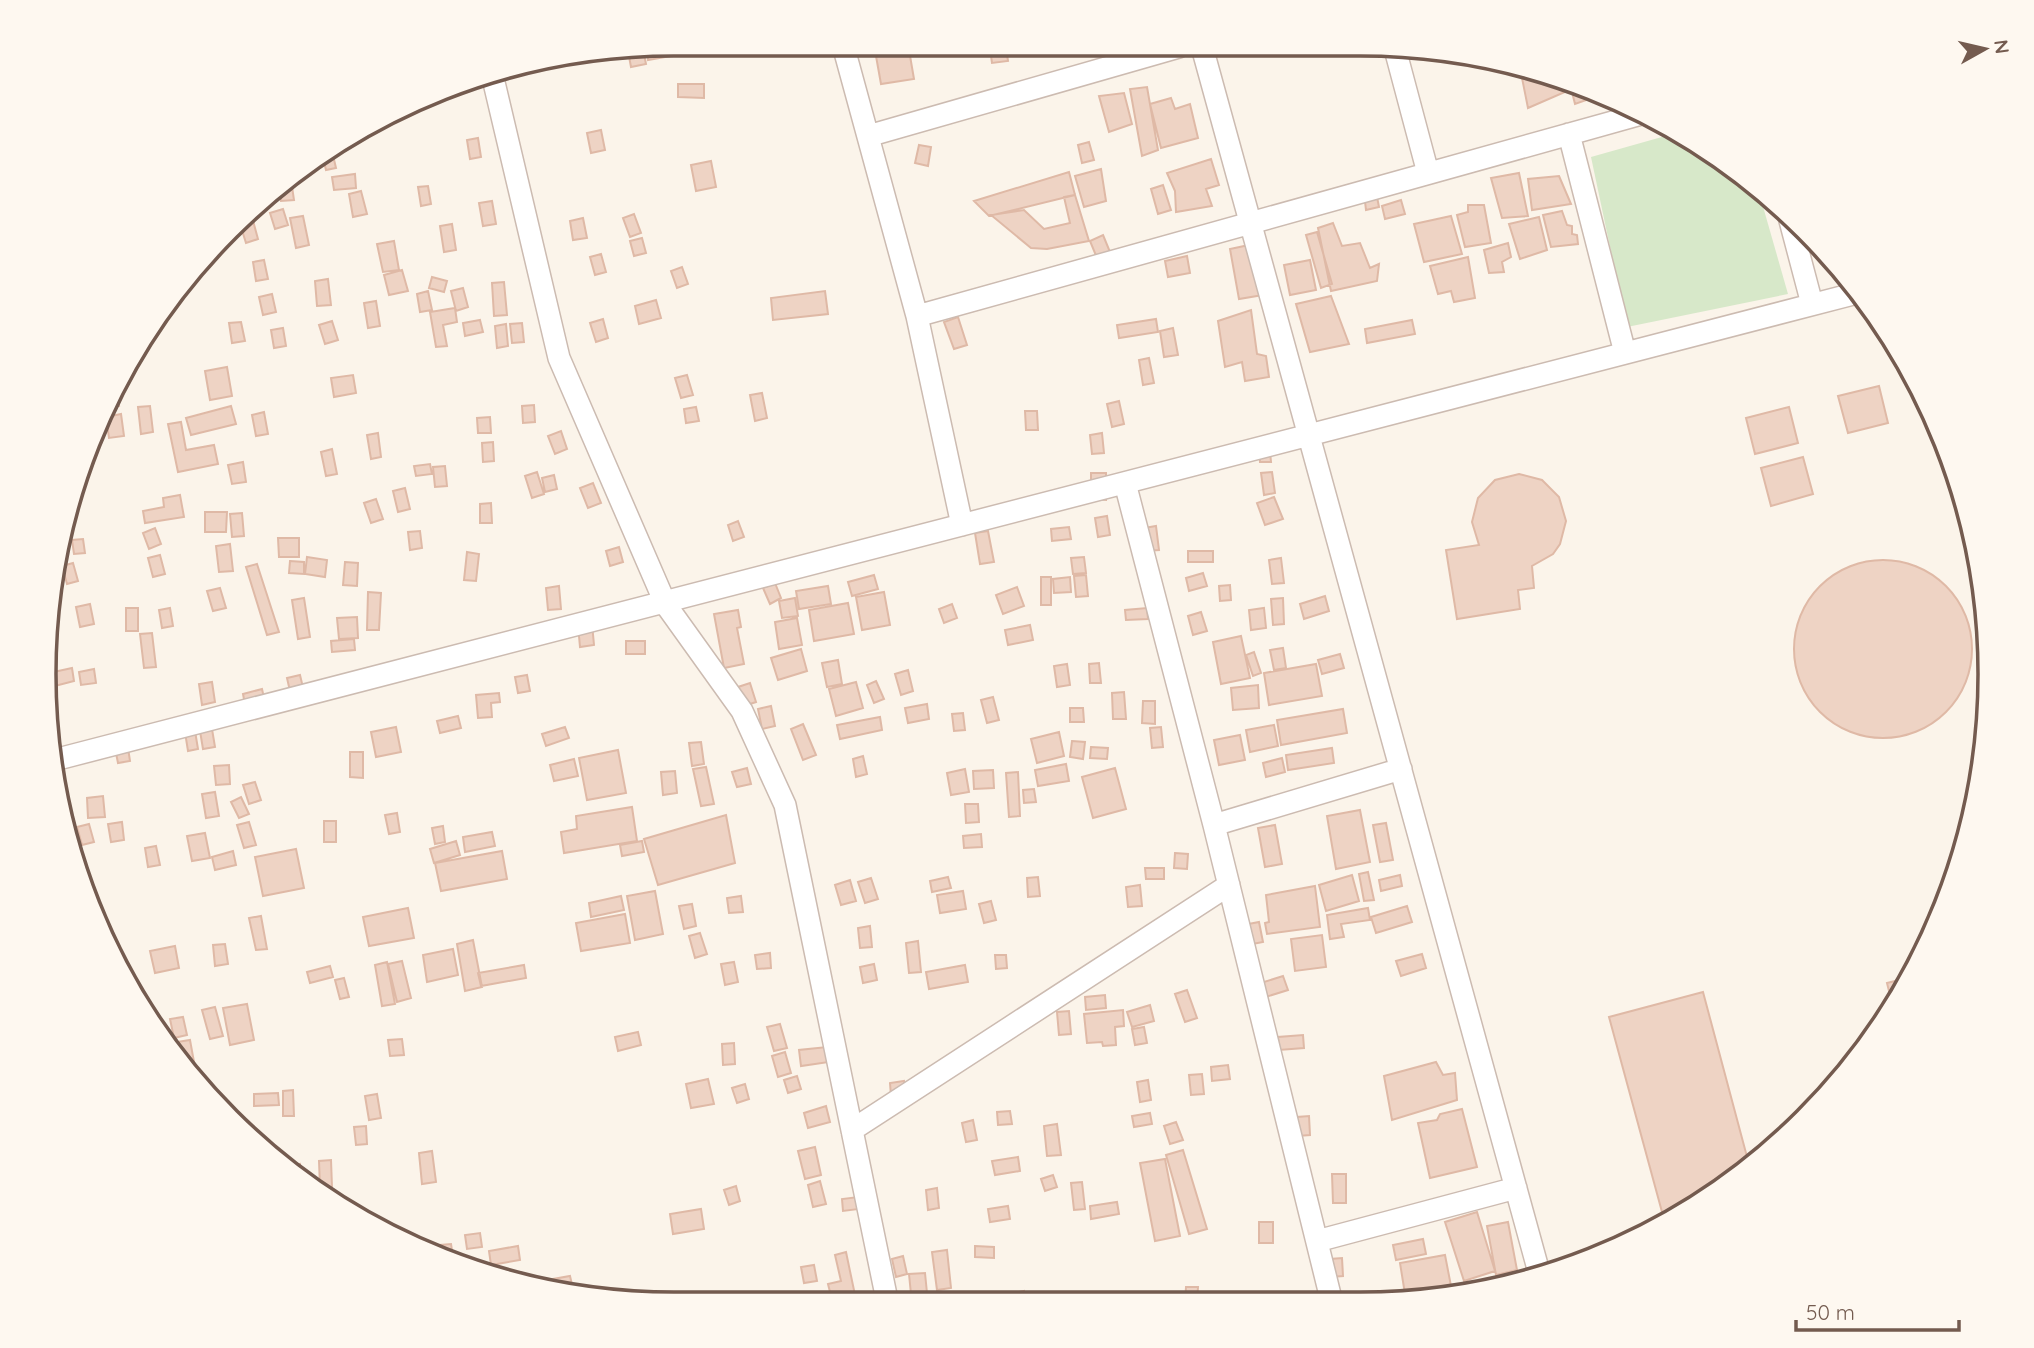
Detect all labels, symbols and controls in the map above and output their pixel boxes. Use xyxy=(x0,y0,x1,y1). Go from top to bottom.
north arrow xyxy=(1950,14,2020,84)
text: N xyxy=(1989,38,2015,55)
scale bar xyxy=(1796,1288,1959,1332)
text: 50 m xyxy=(1806,1299,1855,1325)

